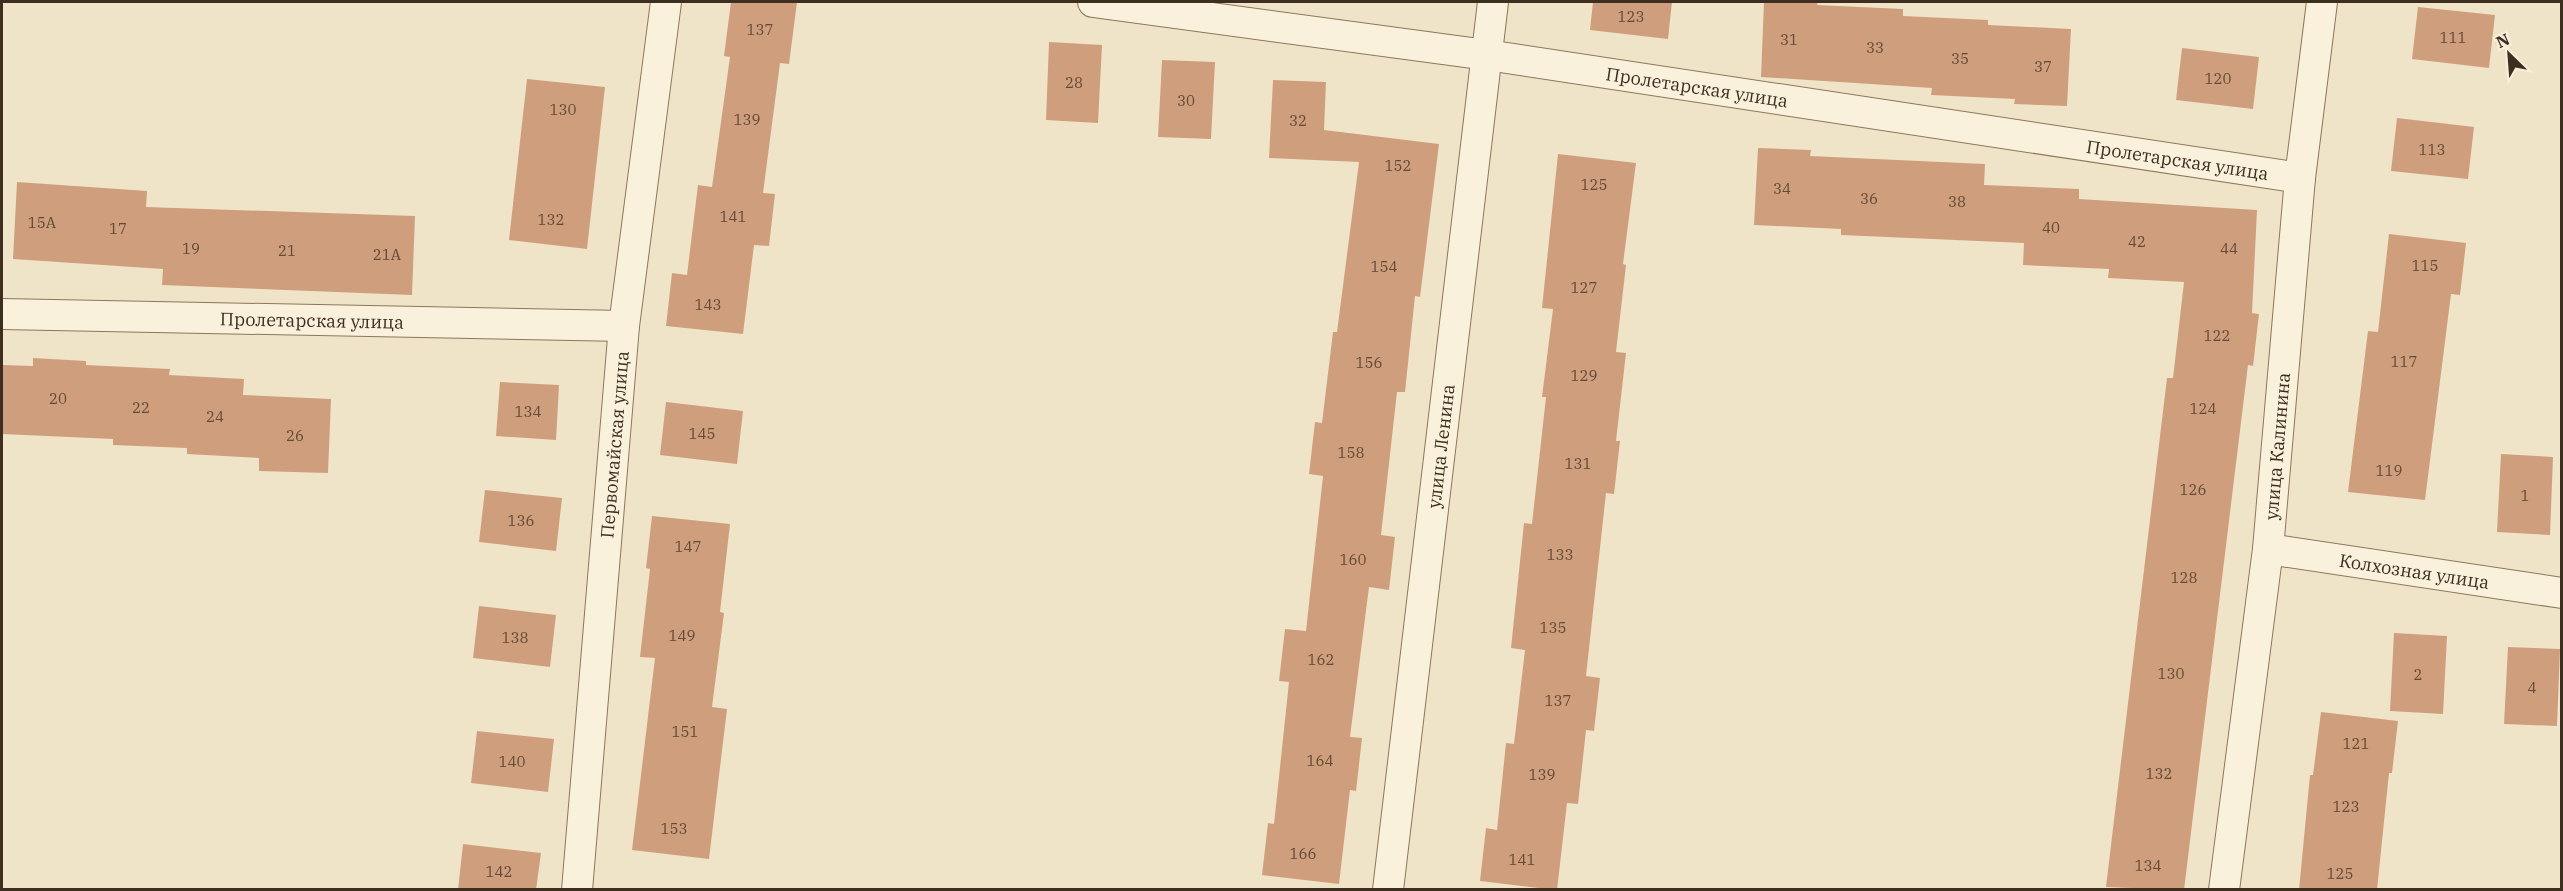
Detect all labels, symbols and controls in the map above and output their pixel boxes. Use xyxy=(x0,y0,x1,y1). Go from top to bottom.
house number: 123 xyxy=(1617,7,1645,26)
house number: 137 xyxy=(746,20,774,39)
north arrow xyxy=(2479,24,2539,84)
house number: 111 xyxy=(2439,28,2467,47)
text: N xyxy=(2493,29,2513,52)
house number: 31 xyxy=(1780,30,1798,49)
house number: 33 xyxy=(1866,38,1884,57)
house number: 35 xyxy=(1951,49,1969,68)
house number: 37 xyxy=(2034,57,2052,76)
street label: Пролетарская улица xyxy=(1604,62,1790,112)
house number: 120 xyxy=(2204,69,2232,88)
house number: 28 xyxy=(1065,73,1083,92)
house number: 30 xyxy=(1177,91,1195,110)
house number: 130 xyxy=(549,100,577,119)
house number: 139 xyxy=(733,110,761,129)
house number: 32 xyxy=(1289,111,1307,130)
street label: Пролетарская улица xyxy=(2085,134,2271,185)
house number: 113 xyxy=(2418,140,2446,159)
house number: 152 xyxy=(1384,156,1412,175)
house number: 125 xyxy=(1580,175,1608,194)
house number: 34 xyxy=(1773,179,1791,198)
house number: 36 xyxy=(1860,189,1878,208)
house number: 38 xyxy=(1948,192,1966,211)
house number: 141 xyxy=(719,207,747,226)
house number: 132 xyxy=(537,210,565,229)
house number: 15А xyxy=(28,213,57,232)
house number: 40 xyxy=(2042,218,2060,237)
house number: 17 xyxy=(109,219,127,238)
house number: 42 xyxy=(2128,232,2146,251)
house number: 19 xyxy=(182,239,200,258)
house number: 44 xyxy=(2220,239,2238,258)
house number: 21 xyxy=(278,241,296,260)
house number: 21А xyxy=(373,245,402,264)
house number: 115 xyxy=(2411,256,2439,275)
house number: 154 xyxy=(1370,257,1398,276)
house number: 127 xyxy=(1570,278,1598,297)
house number: 143 xyxy=(694,295,722,314)
street label: Пролетарская улица xyxy=(220,307,404,333)
house number: 122 xyxy=(2203,326,2231,345)
street label: Первомайская улица xyxy=(595,350,633,539)
house number: 117 xyxy=(2390,352,2418,371)
house number: 156 xyxy=(1355,353,1383,372)
house number: 129 xyxy=(1570,366,1598,385)
street label: улица Калинина xyxy=(2259,371,2295,521)
street label: улица Ленина xyxy=(1422,383,1459,509)
house number: 20 xyxy=(49,389,67,408)
house number: 22 xyxy=(132,398,150,417)
house number: 124 xyxy=(2189,399,2217,418)
house number: 134 xyxy=(514,402,542,421)
house number: 24 xyxy=(206,407,224,426)
house number: 145 xyxy=(688,424,716,443)
house number: 26 xyxy=(286,426,304,445)
house number: 158 xyxy=(1337,443,1365,462)
house number: 131 xyxy=(1564,454,1592,473)
house number: 119 xyxy=(2375,461,2403,480)
house number: 126 xyxy=(2179,480,2207,499)
house number: 1 xyxy=(2520,486,2530,505)
house number: 136 xyxy=(507,511,535,530)
house number: 147 xyxy=(674,537,702,556)
house number: 133 xyxy=(1546,545,1574,564)
street label: Колхозная улица xyxy=(2338,548,2491,594)
house number: 160 xyxy=(1339,550,1367,569)
house number: 128 xyxy=(2170,568,2198,587)
house number: 135 xyxy=(1539,618,1567,637)
house number: 149 xyxy=(668,626,696,645)
house number: 138 xyxy=(501,628,529,647)
house number: 162 xyxy=(1307,650,1335,669)
house number: 130 xyxy=(2157,664,2185,683)
house number: 2 xyxy=(2413,665,2423,684)
house number: 4 xyxy=(2527,678,2537,697)
house number: 137 xyxy=(1544,691,1572,710)
house number: 151 xyxy=(671,722,699,741)
house number: 121 xyxy=(2342,734,2370,753)
house number: 164 xyxy=(1306,751,1334,770)
house number: 140 xyxy=(498,752,526,771)
house number: 132 xyxy=(2145,764,2173,783)
house number: 139 xyxy=(1528,765,1556,784)
house number: 123 xyxy=(2332,797,2360,816)
house number: 153 xyxy=(660,819,688,838)
house number: 166 xyxy=(1289,844,1317,863)
house number: 141 xyxy=(1508,850,1536,869)
house number: 134 xyxy=(2134,856,2162,875)
house number: 142 xyxy=(485,862,513,881)
house number: 125 xyxy=(2326,864,2354,883)

